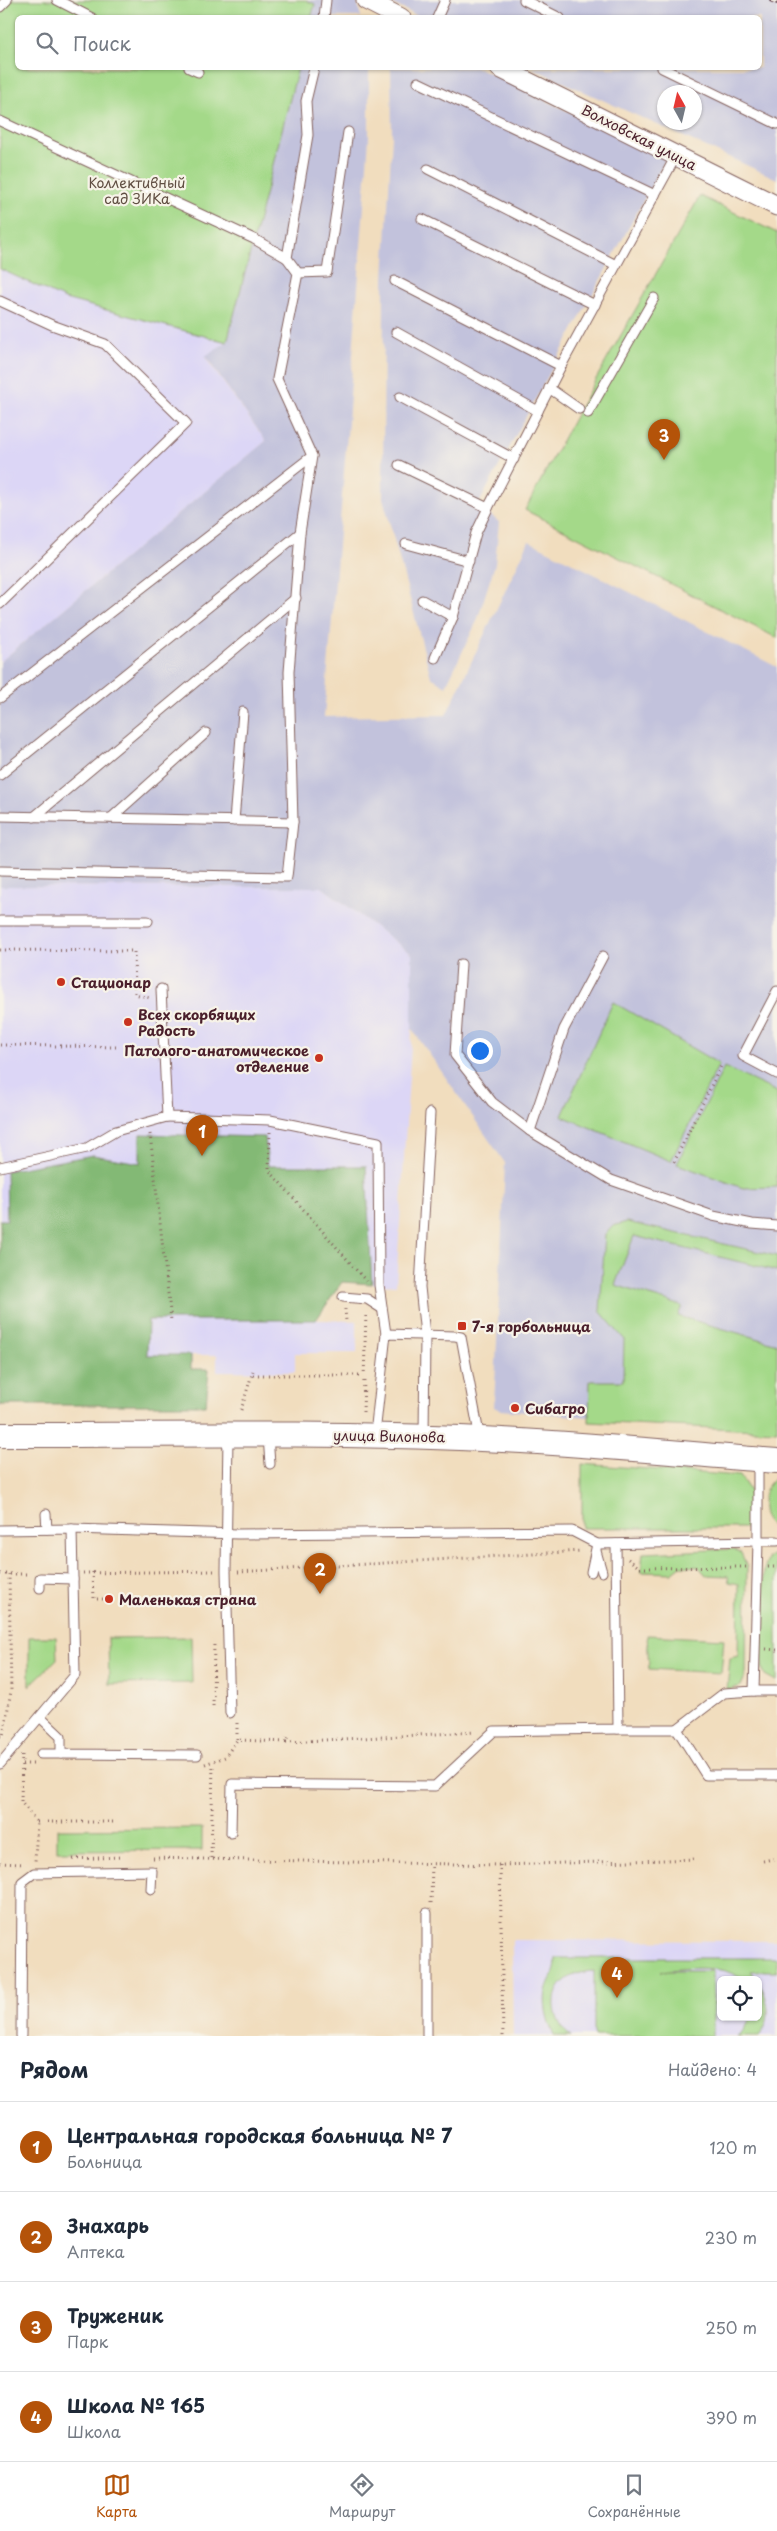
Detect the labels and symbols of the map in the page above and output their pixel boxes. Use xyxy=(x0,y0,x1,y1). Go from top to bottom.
north arrow xyxy=(657,85,702,130)
street label: Волховская улица xyxy=(578,99,700,175)
park label: Коллективный сад ЗИКа xyxy=(89,172,186,209)
pin: 3 xyxy=(648,419,680,460)
place label: Стационар xyxy=(71,972,151,993)
marker: Стационар xyxy=(55,976,67,988)
place label: Всех скорбящих Радость xyxy=(138,1004,256,1041)
marker: Всех скорбящих Радость xyxy=(122,1016,134,1028)
your location xyxy=(467,1038,493,1064)
place label: Патолого-анатомическое отделение xyxy=(124,1040,309,1077)
marker: Патолого-анатомическое отделение xyxy=(313,1052,325,1064)
pin: 1 xyxy=(186,1115,218,1156)
place label: 7-я горбольница xyxy=(472,1316,591,1337)
marker: 7-я горбольница xyxy=(456,1320,468,1332)
place label: Сибагро xyxy=(525,1398,585,1419)
marker: Сибагро xyxy=(509,1402,521,1414)
street label: улица Вилонова xyxy=(333,1425,445,1447)
pin: 2 xyxy=(304,1553,336,1594)
place label: Маленькая страна xyxy=(119,1589,257,1610)
marker: Маленькая страна xyxy=(103,1593,115,1605)
pin: 4 xyxy=(601,1957,633,1998)

